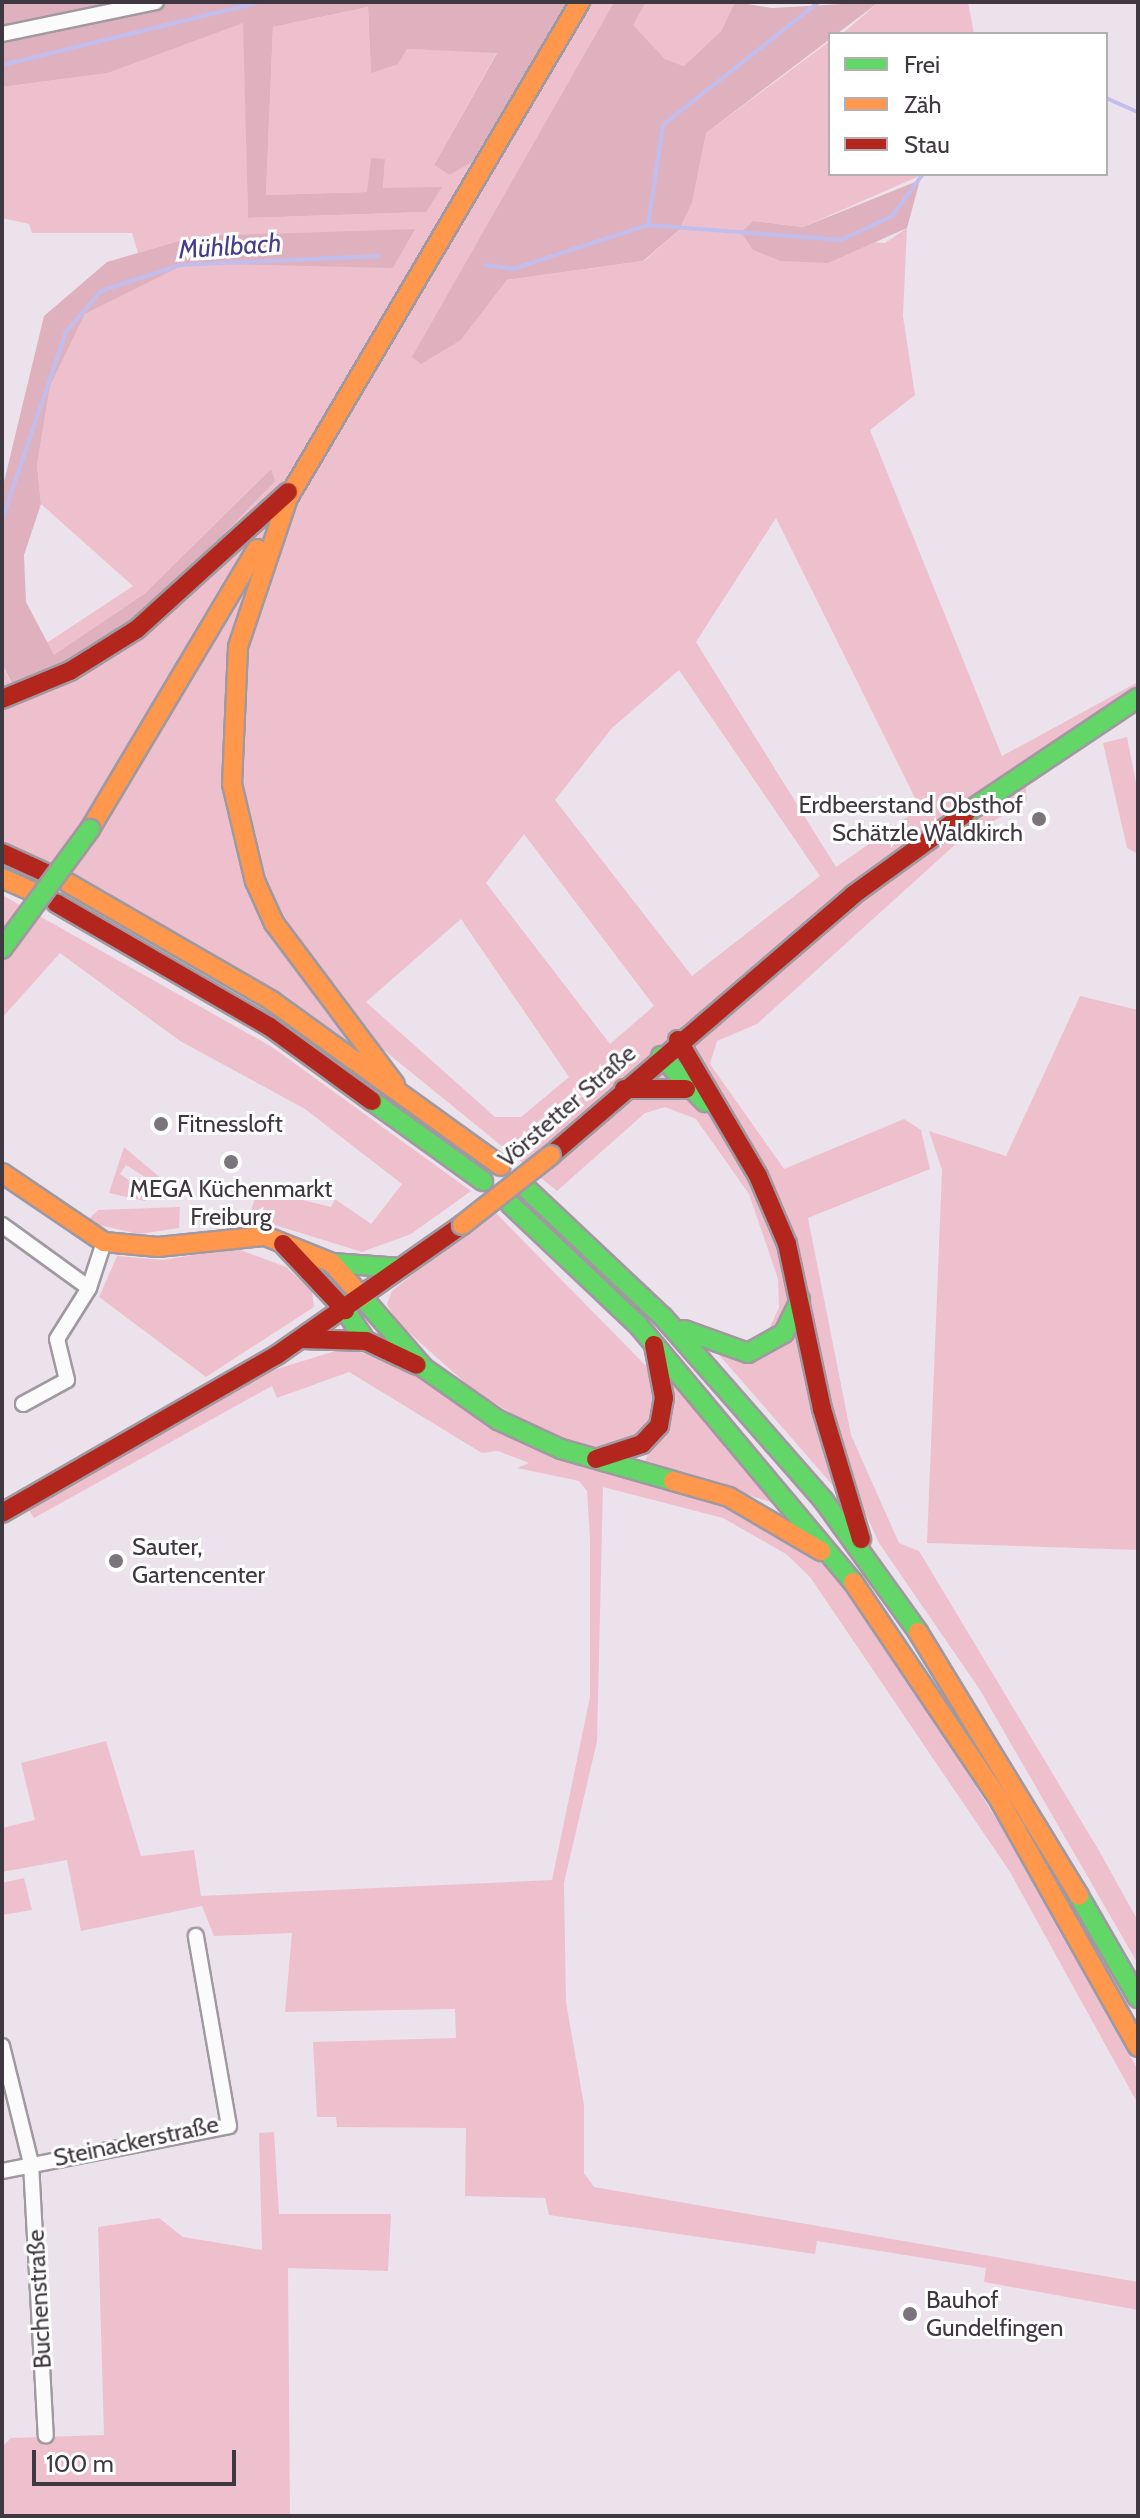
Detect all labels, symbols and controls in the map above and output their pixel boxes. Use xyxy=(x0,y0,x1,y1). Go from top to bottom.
legend xyxy=(828,32,1108,176)
text: Frei xyxy=(904,50,940,79)
text: Zäh xyxy=(904,90,941,119)
text: Stau xyxy=(904,130,950,159)
water label: Mühlbach xyxy=(178,228,282,266)
place label: Erdbeerstand Obsthof Schätzle Waldkirch xyxy=(798,791,1023,847)
marker: Erdbeerstand Obsthof Schätzle Waldkirch xyxy=(1030,810,1048,828)
street label: Vörstetter Straße xyxy=(493,1039,641,1173)
place label: Fitnessloft xyxy=(177,1110,283,1138)
marker: Fitnessloft xyxy=(152,1115,170,1133)
marker: MEGA Küchenmarkt Freiburg xyxy=(222,1153,240,1171)
place label: MEGA Küchenmarkt Freiburg xyxy=(130,1175,332,1231)
place label: Sauter, Gartencenter xyxy=(132,1533,265,1589)
marker: Sauter, Gartencenter xyxy=(107,1552,125,1570)
street label: Steinackerstraße xyxy=(51,2109,221,2173)
street label: Buchenstraße xyxy=(21,2229,57,2369)
place label: Bauhof Gundelfingen xyxy=(926,2286,1063,2342)
marker: Bauhof Gundelfingen xyxy=(901,2305,919,2323)
scale bar xyxy=(36,2434,240,2484)
text: 100 m xyxy=(46,2449,114,2478)

